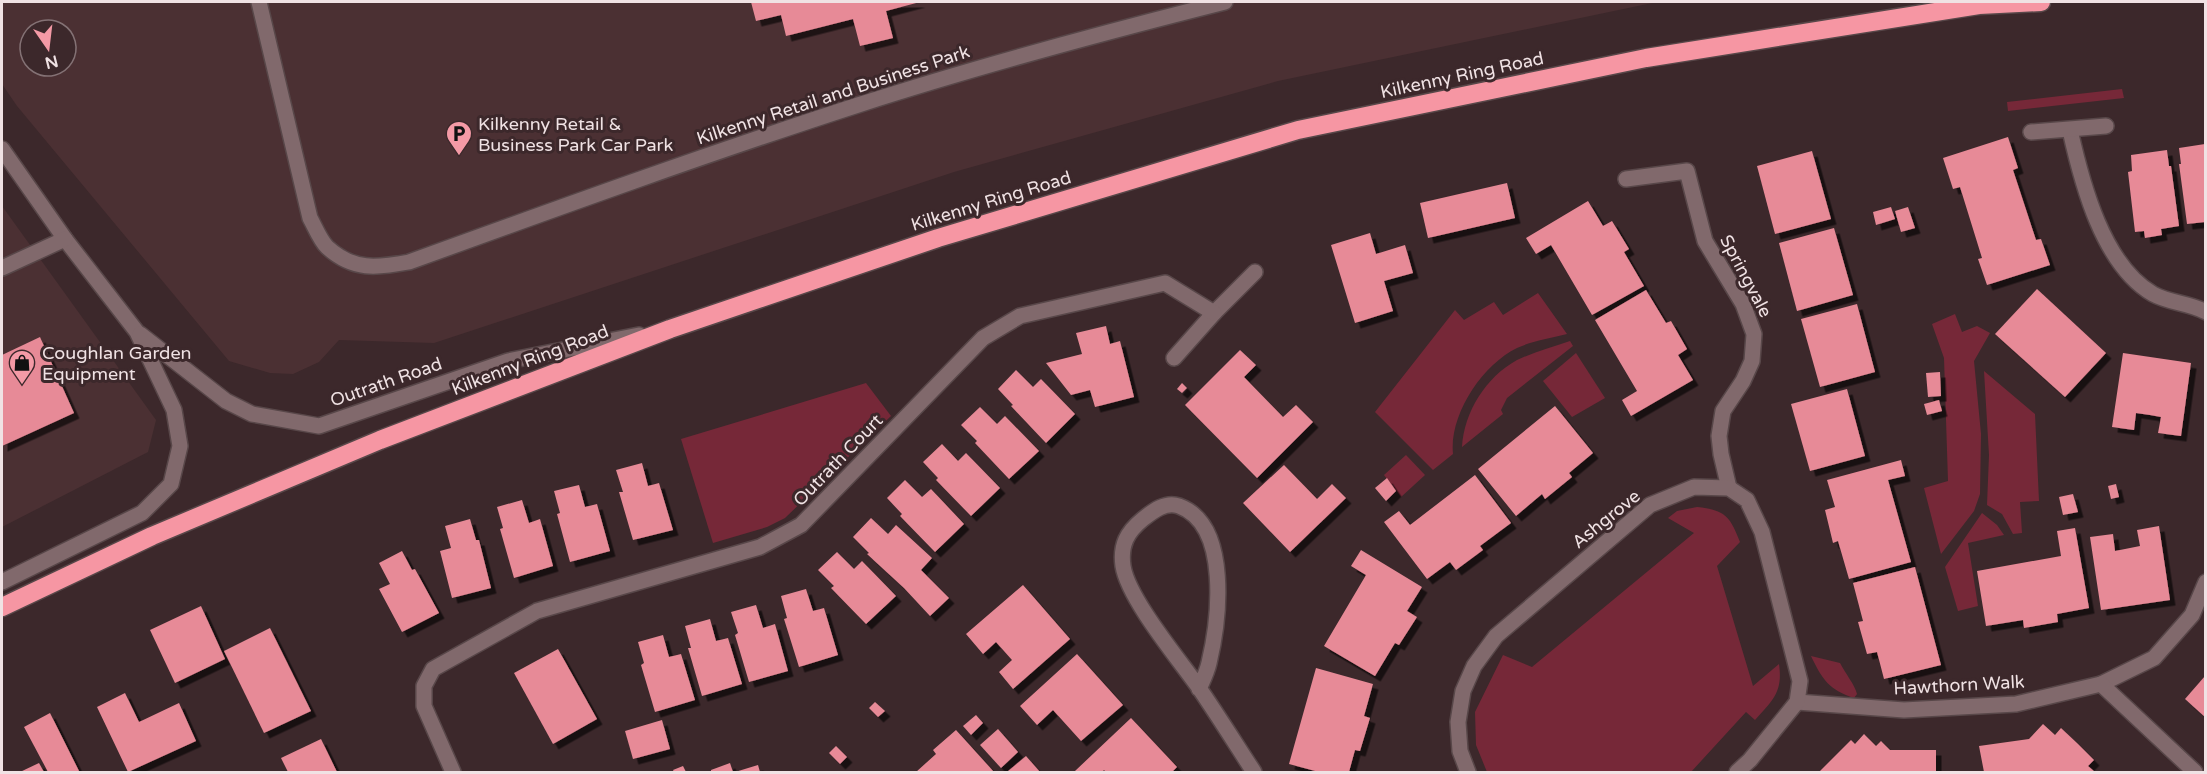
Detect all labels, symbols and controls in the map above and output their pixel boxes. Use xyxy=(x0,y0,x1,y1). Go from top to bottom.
north arrow xyxy=(18,18,78,78)
street label: Kilkenny Retail and Business Park xyxy=(694,40,972,150)
street label: Kilkenny Ring Road xyxy=(1378,47,1546,103)
text: N xyxy=(43,50,60,73)
place label: Kilkenny Retail & Business Park Car Park xyxy=(478,113,674,156)
parking icon: Kilkenny Retail & Business Park Car Park xyxy=(444,119,474,157)
street label: Kilkenny Ring Road xyxy=(908,166,1074,236)
street label: Springvale xyxy=(1715,231,1777,321)
street label: Kilkenny Ring Road xyxy=(448,320,612,400)
place label: Coughlan Garden Equipment xyxy=(42,342,192,385)
shop icon: Coughlan Garden Equipment xyxy=(7,348,37,386)
street label: Outrath Road xyxy=(327,353,445,411)
street label: Outrath Court xyxy=(789,409,888,511)
street label: Ashgrove xyxy=(1567,485,1645,553)
street label: Hawthorn Walk xyxy=(1893,671,2025,699)

